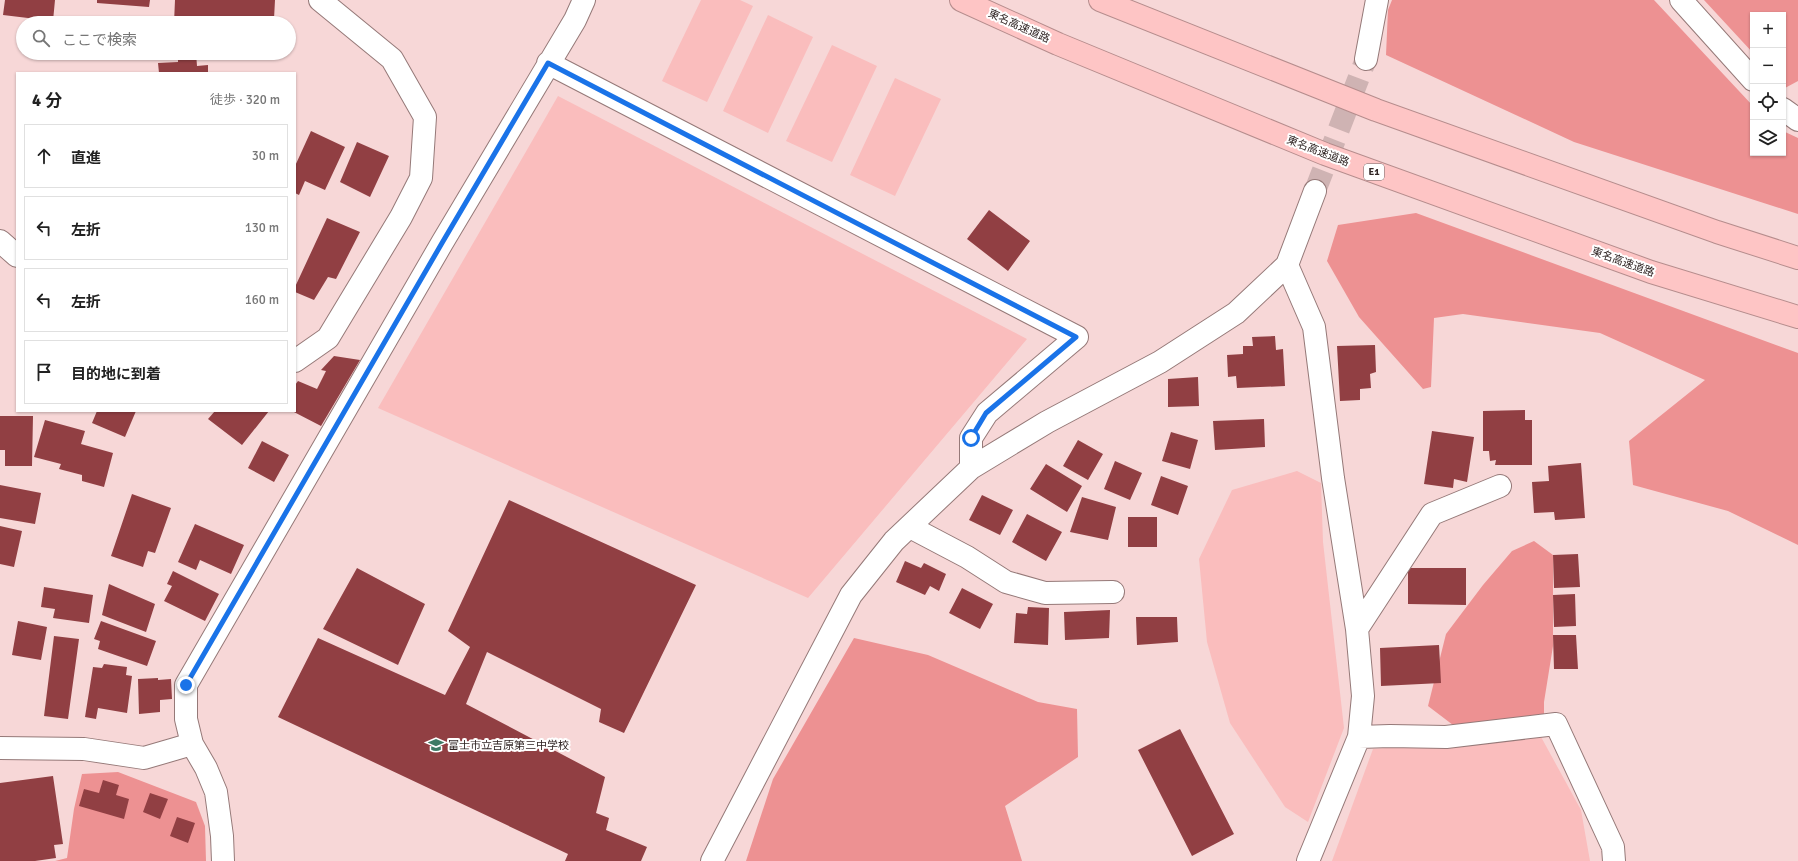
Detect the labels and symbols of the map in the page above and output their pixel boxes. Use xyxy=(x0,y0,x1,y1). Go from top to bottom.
street label: 東名高速道路 xyxy=(986,7,1052,45)
street label: 東名高速道路 xyxy=(1285,133,1351,169)
road number: E1 xyxy=(1364,164,1384,180)
street label: 東名高速道路 xyxy=(1590,245,1656,279)
route start xyxy=(962,429,980,447)
route end xyxy=(177,676,195,694)
school or university icon: 富士市立吉原第三中学校 xyxy=(427,736,445,754)
place label: 富士市立吉原第三中学校 xyxy=(448,739,569,752)

